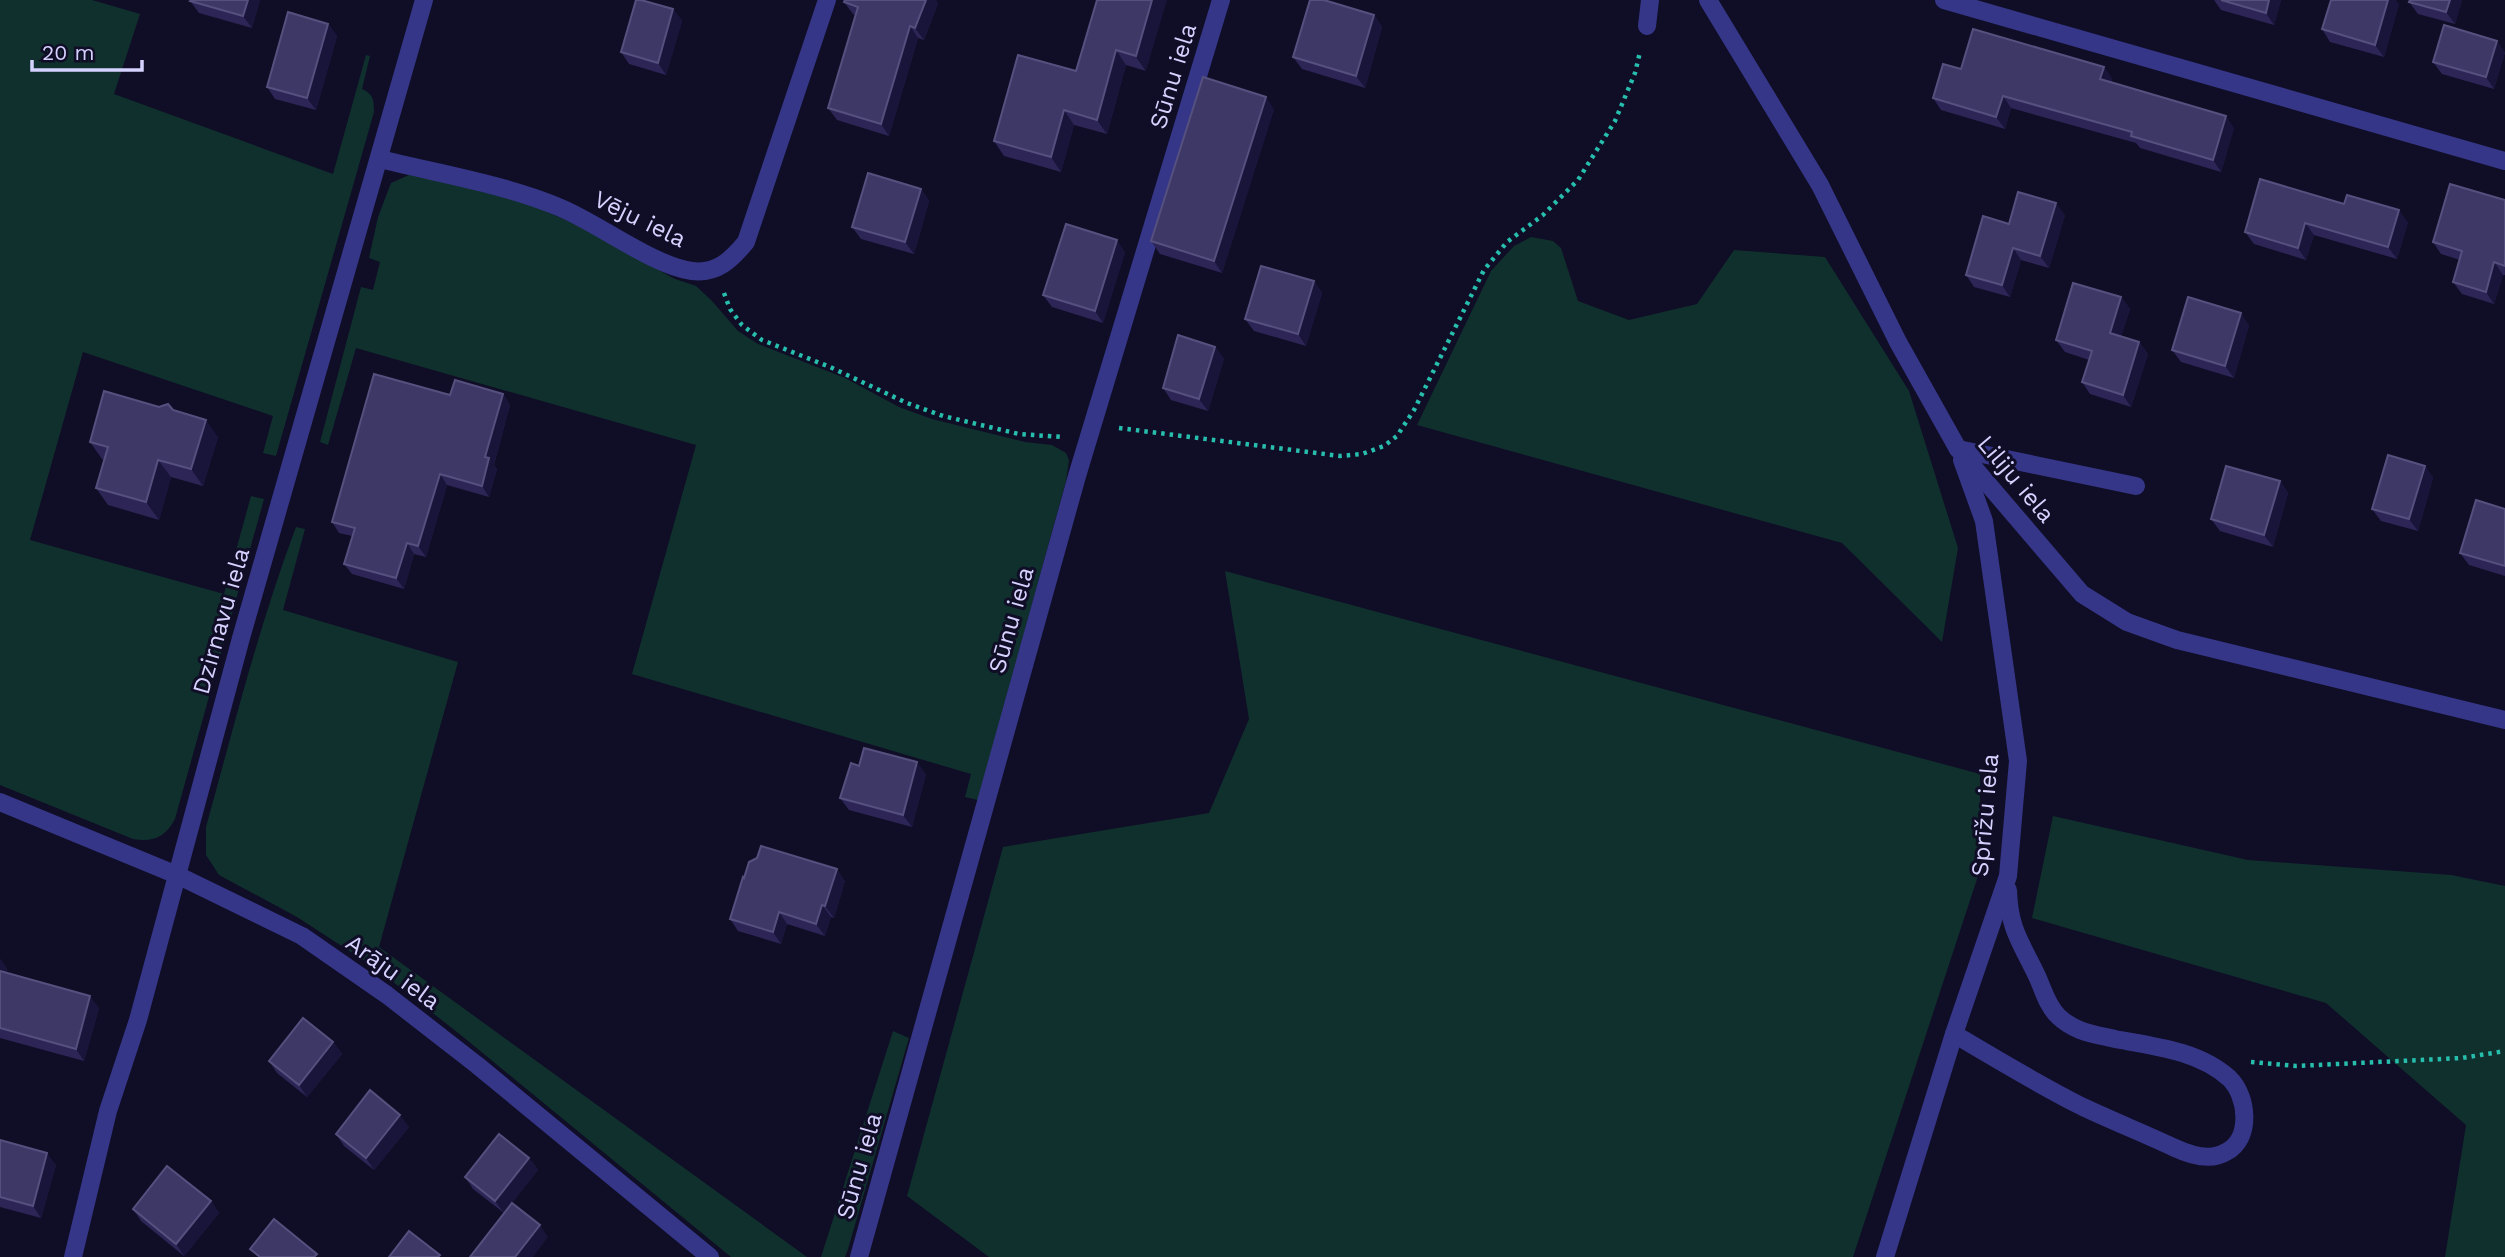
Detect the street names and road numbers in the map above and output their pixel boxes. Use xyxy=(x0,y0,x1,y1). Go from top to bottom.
street label: Sūnu iela xyxy=(1144,20,1202,132)
street label: Vēju iela xyxy=(589,185,691,253)
street label: Liliju iela xyxy=(1972,430,2060,528)
street label: Dzirnavu iela xyxy=(187,545,255,697)
street label: Sūnu iela xyxy=(983,564,1039,676)
street label: Sprīžu iela xyxy=(1966,752,2004,878)
street label: Arāju iela xyxy=(341,929,445,1015)
street label: Sūnu iela xyxy=(831,1110,887,1222)

